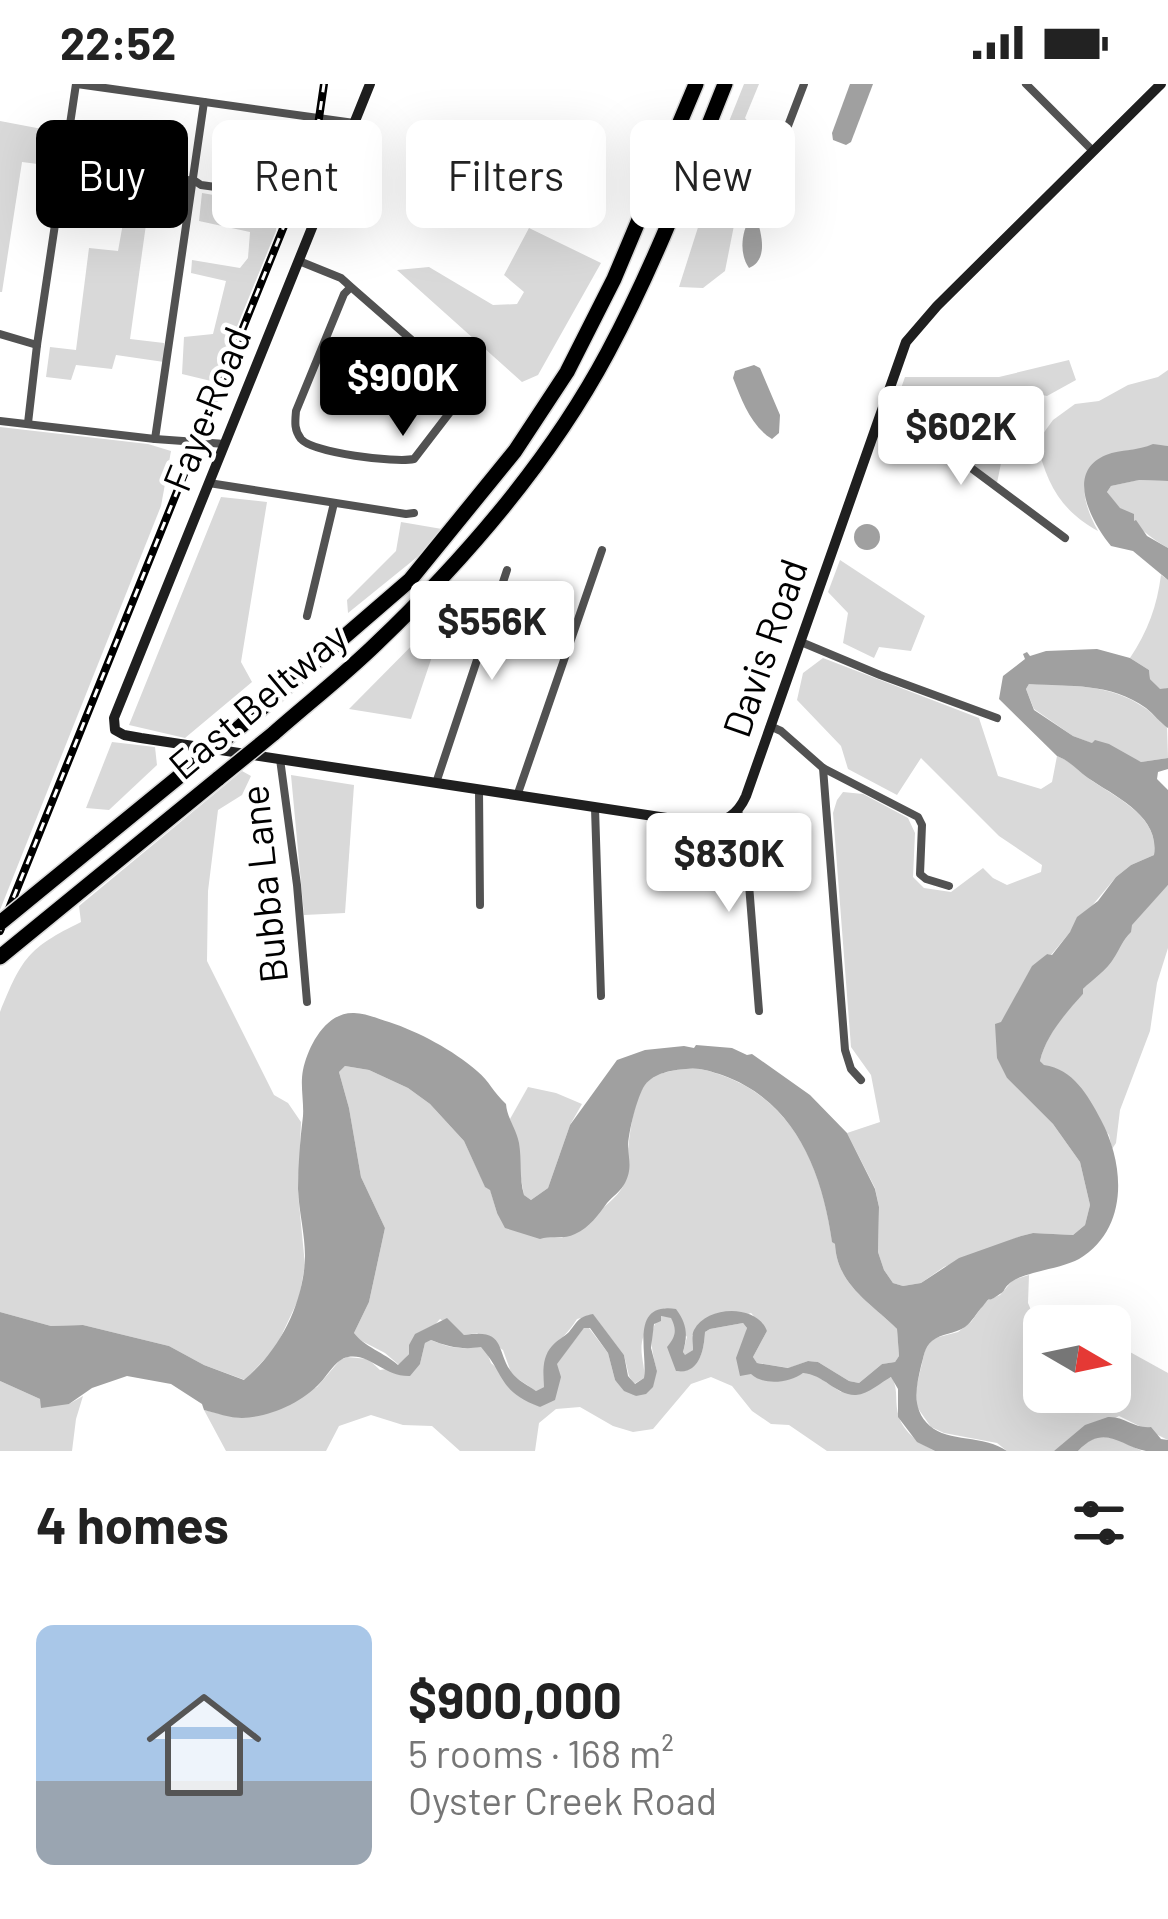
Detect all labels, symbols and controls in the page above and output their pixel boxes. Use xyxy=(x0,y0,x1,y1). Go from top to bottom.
text: 22:52 xyxy=(60,15,176,69)
chip: Buy xyxy=(36,120,188,228)
chip: Rent xyxy=(212,120,382,228)
chip: Filters xyxy=(406,120,606,228)
chip: New xyxy=(630,120,795,228)
street label: Faye Road xyxy=(151,320,260,497)
pin: $900K xyxy=(319,337,487,439)
text: $900K xyxy=(347,352,459,399)
pin: $602K xyxy=(877,386,1045,488)
text: $602K xyxy=(905,401,1017,448)
street label: Davis Road xyxy=(711,552,816,743)
pin: $556K xyxy=(408,581,576,683)
text: $556K xyxy=(437,596,547,643)
street label: East Beltway xyxy=(158,612,356,788)
street label: Bubba Lane xyxy=(229,783,296,985)
pin: $830K xyxy=(645,813,813,915)
text: $830K xyxy=(673,828,785,875)
north arrow xyxy=(1023,1305,1131,1413)
map controls xyxy=(1023,1305,1131,1413)
icon: filters xyxy=(1066,1490,1132,1556)
text: 4 homes xyxy=(36,1493,229,1554)
text: $900,000 xyxy=(408,1668,622,1729)
icon: home xyxy=(132,1673,276,1817)
text: 5 rooms · 168 m² xyxy=(408,1729,674,1776)
text: Oyster Creek Road xyxy=(408,1776,717,1823)

